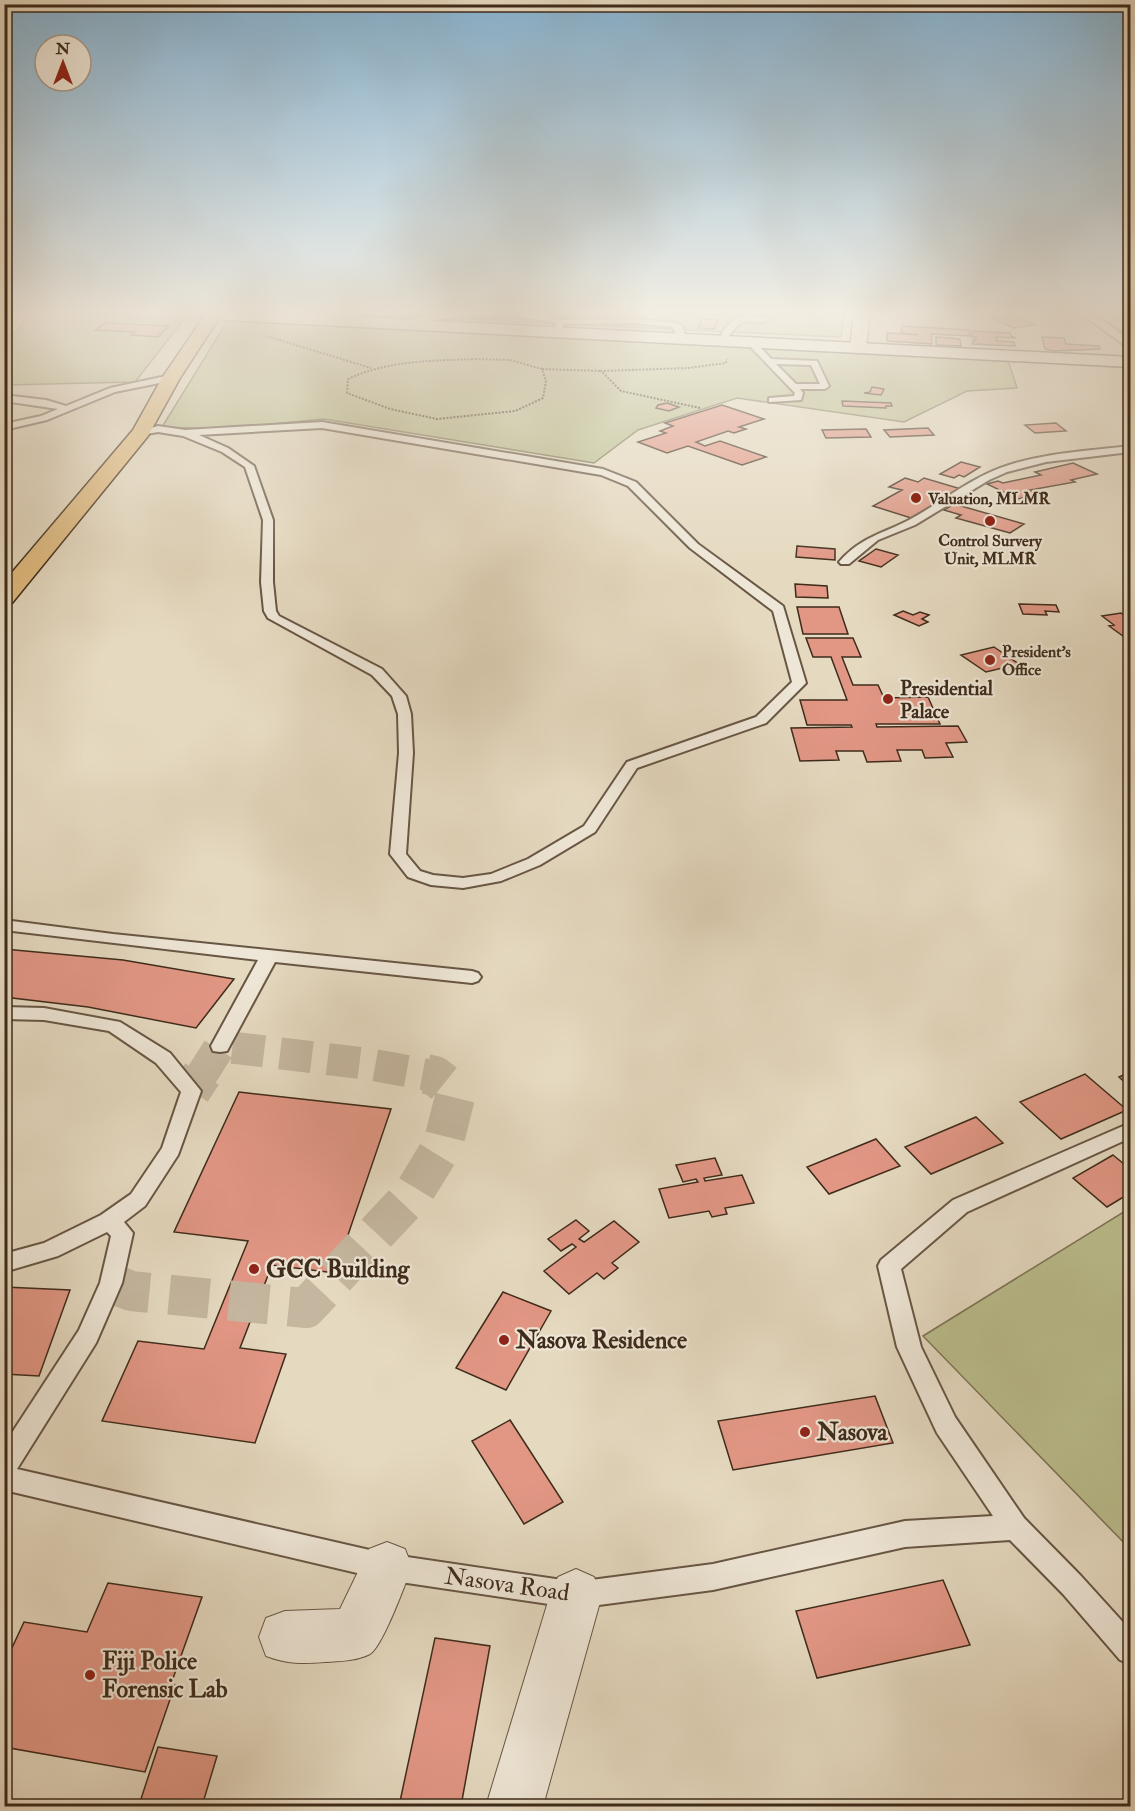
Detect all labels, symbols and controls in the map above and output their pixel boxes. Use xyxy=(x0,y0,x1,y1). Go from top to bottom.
north arrow xyxy=(33,33,93,93)
text: N xyxy=(55,39,71,59)
place label: Valuation, MLMR xyxy=(927,489,1051,509)
marker: Valuation, MLMR xyxy=(909,491,923,505)
marker: Control Survery Unit, MLMR xyxy=(983,514,997,528)
place label: Control Survery Unit, MLMR xyxy=(938,531,1043,569)
place label: President's Office xyxy=(1002,642,1071,680)
marker: President's Office xyxy=(983,653,997,667)
place label: Presidential Palace xyxy=(900,676,994,724)
marker: Presidential Palace xyxy=(881,692,895,706)
place label: GCC Building xyxy=(266,1254,411,1285)
marker: GCC Building xyxy=(247,1262,261,1276)
place label: Nasova Residence xyxy=(515,1325,687,1356)
marker: Nasova Residence xyxy=(497,1333,511,1347)
place label: Nasova xyxy=(816,1417,889,1448)
marker: Nasova xyxy=(798,1425,812,1439)
street label: Nasova Road xyxy=(443,1560,572,1609)
place label: Fiji Police Forensic Lab xyxy=(102,1646,228,1705)
marker: Fiji Police Forensic Lab xyxy=(83,1668,97,1682)

